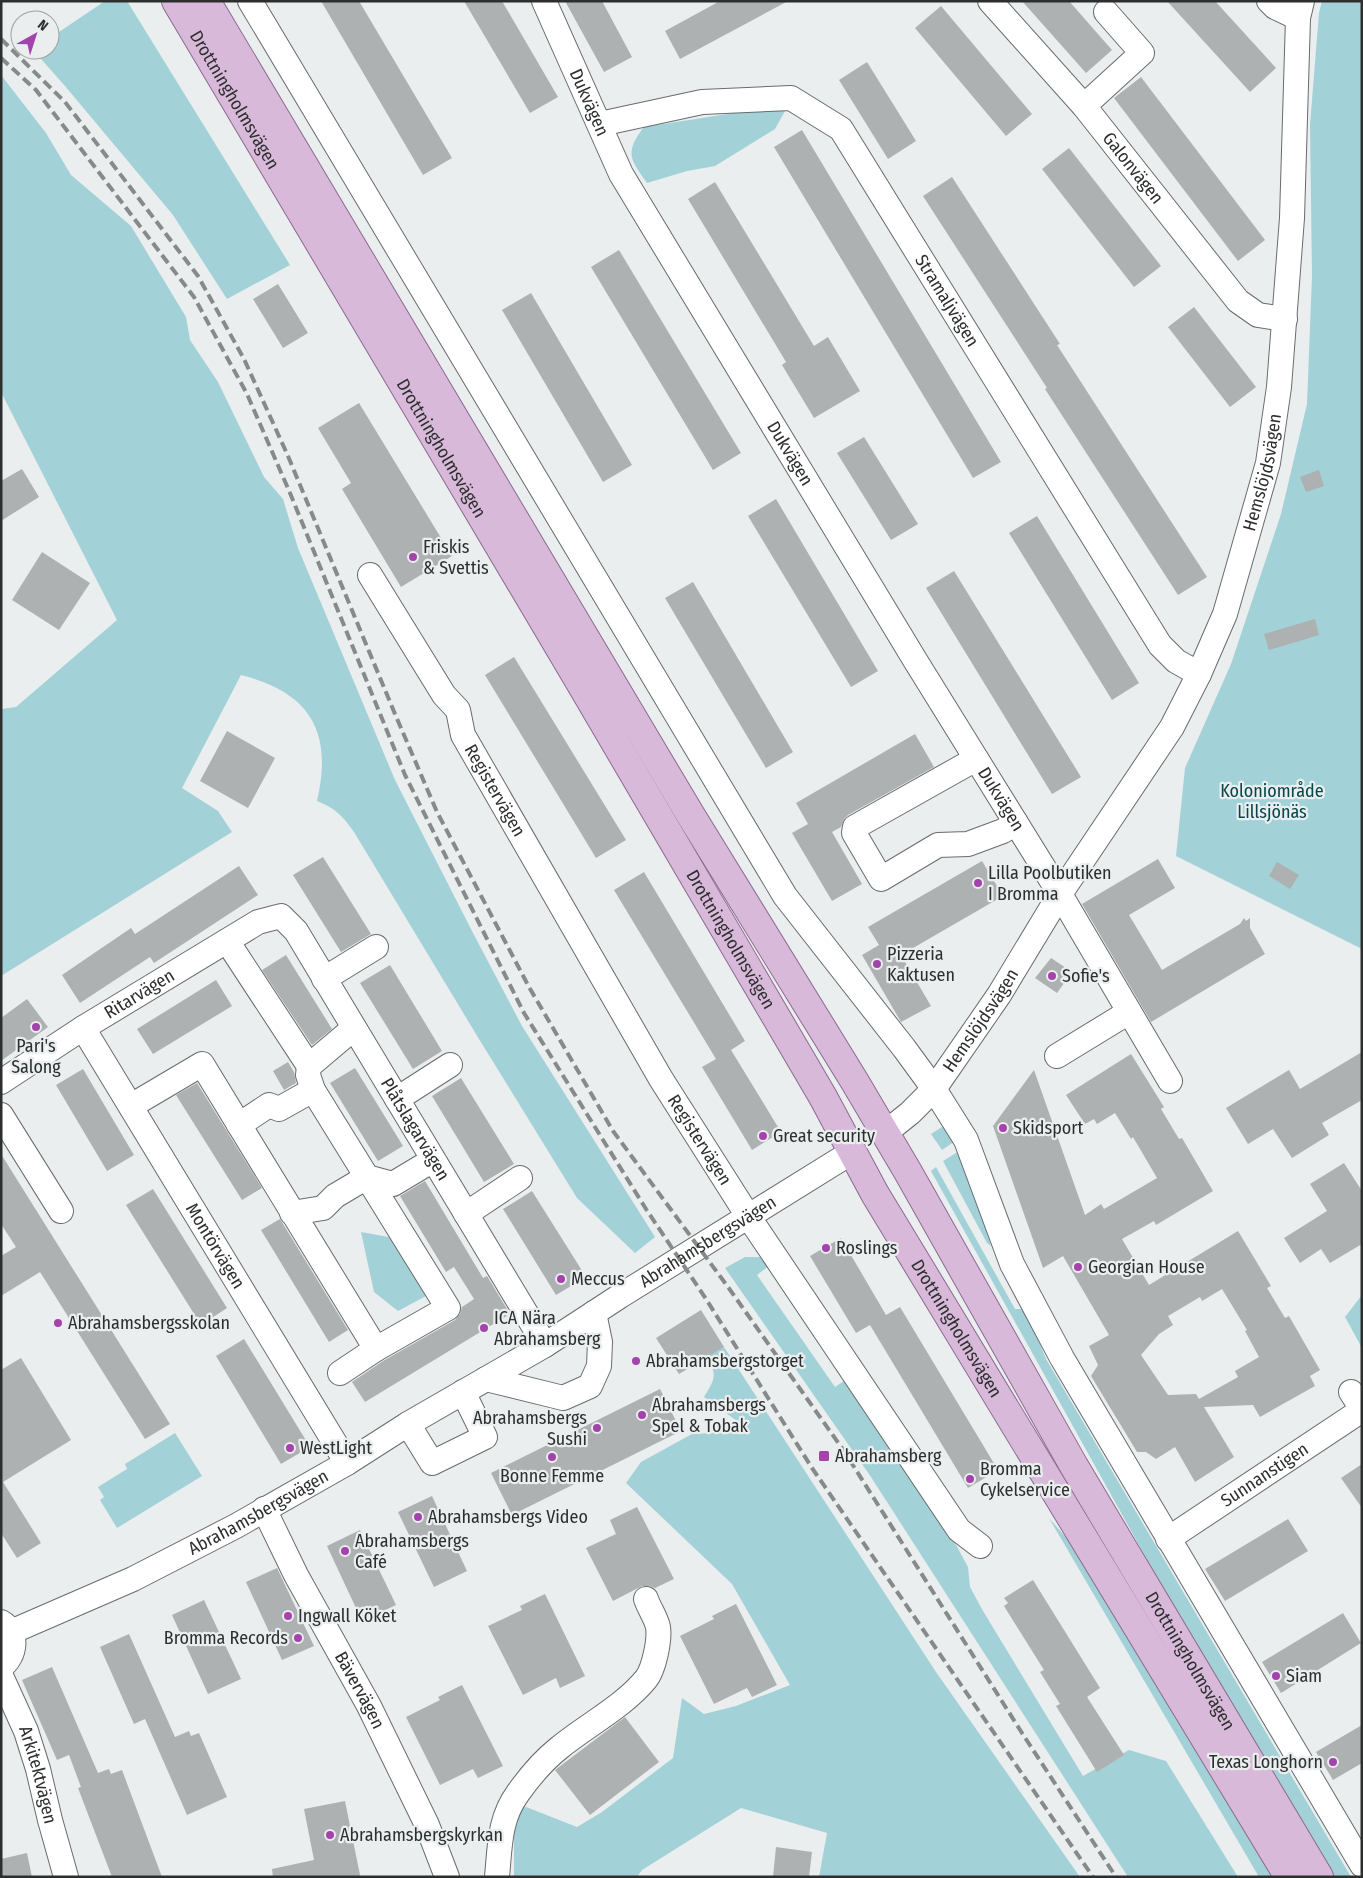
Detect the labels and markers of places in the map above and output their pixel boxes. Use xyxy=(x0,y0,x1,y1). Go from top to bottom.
place label: Friskis & Svettis xyxy=(423,536,489,579)
marker: Friskis & Svettis xyxy=(407,551,419,563)
place label: Lilla Poolbutiken I Bromma xyxy=(988,862,1112,905)
marker: Lilla Poolbutiken I Bromma xyxy=(972,877,984,889)
place label: Pizzeria Kaktusen xyxy=(887,943,955,986)
marker: Pizzeria Kaktusen xyxy=(871,958,883,970)
place label: Sofie's xyxy=(1062,965,1110,987)
marker: Sofie's xyxy=(1046,970,1058,982)
marker: Pari's Salong xyxy=(30,1021,42,1033)
place label: Pari's Salong xyxy=(11,1035,61,1078)
place label: Skidsport xyxy=(1013,1117,1084,1139)
marker: Skidsport xyxy=(997,1122,1009,1134)
place label: Great security xyxy=(773,1125,875,1147)
marker: Great security xyxy=(757,1130,769,1142)
place label: Roslings xyxy=(836,1237,898,1259)
marker: Roslings xyxy=(820,1242,832,1254)
place label: Georgian House xyxy=(1088,1256,1205,1278)
marker: Georgian House xyxy=(1072,1261,1084,1273)
place label: Meccus xyxy=(571,1268,625,1290)
marker: Meccus xyxy=(555,1273,567,1285)
place label: ICA Nära Abrahamsberg xyxy=(494,1307,601,1350)
place label: Abrahamsbergsskolan xyxy=(68,1312,230,1334)
marker: Abrahamsbergsskolan xyxy=(52,1317,64,1329)
marker: ICA Nära Abrahamsberg xyxy=(478,1322,490,1334)
place label: Abrahamsbergstorget xyxy=(646,1350,804,1372)
marker: Abrahamsbergstorget xyxy=(630,1355,642,1367)
place label: Abrahamsbergs Spel & Tobak xyxy=(652,1394,766,1437)
place label: Abrahamsbergs Sushi xyxy=(473,1407,587,1450)
marker: Abrahamsbergs Spel & Tobak xyxy=(636,1409,648,1421)
marker: Abrahamsbergs Sushi xyxy=(591,1422,603,1434)
place label: WestLight xyxy=(300,1437,372,1459)
marker: WestLight xyxy=(284,1442,296,1454)
place label: Abrahamsberg xyxy=(835,1445,942,1467)
marker: Abrahamsberg xyxy=(817,1449,831,1463)
marker: Bonne Femme xyxy=(546,1451,558,1463)
place label: Bromma Cykelservice xyxy=(980,1458,1070,1501)
place label: Bonne Femme xyxy=(500,1465,604,1487)
marker: Bromma Cykelservice xyxy=(964,1473,976,1485)
place label: Abrahamsbergs Video xyxy=(428,1506,588,1528)
marker: Abrahamsbergs Video xyxy=(412,1511,424,1523)
place label: Abrahamsbergs Café xyxy=(355,1530,469,1573)
marker: Abrahamsbergs Café xyxy=(339,1545,351,1557)
place label: Ingwall Köket xyxy=(298,1605,396,1627)
marker: Ingwall Köket xyxy=(282,1610,294,1622)
place label: Bromma Records xyxy=(164,1627,288,1649)
marker: Bromma Records xyxy=(292,1632,304,1644)
place label: Siam xyxy=(1286,1665,1322,1687)
marker: Siam xyxy=(1270,1670,1282,1682)
place label: Texas Longhorn xyxy=(1209,1751,1323,1773)
marker: Texas Longhorn xyxy=(1327,1756,1339,1768)
place label: Abrahamsbergskyrkan xyxy=(340,1824,503,1846)
marker: Abrahamsbergskyrkan xyxy=(324,1829,336,1841)

